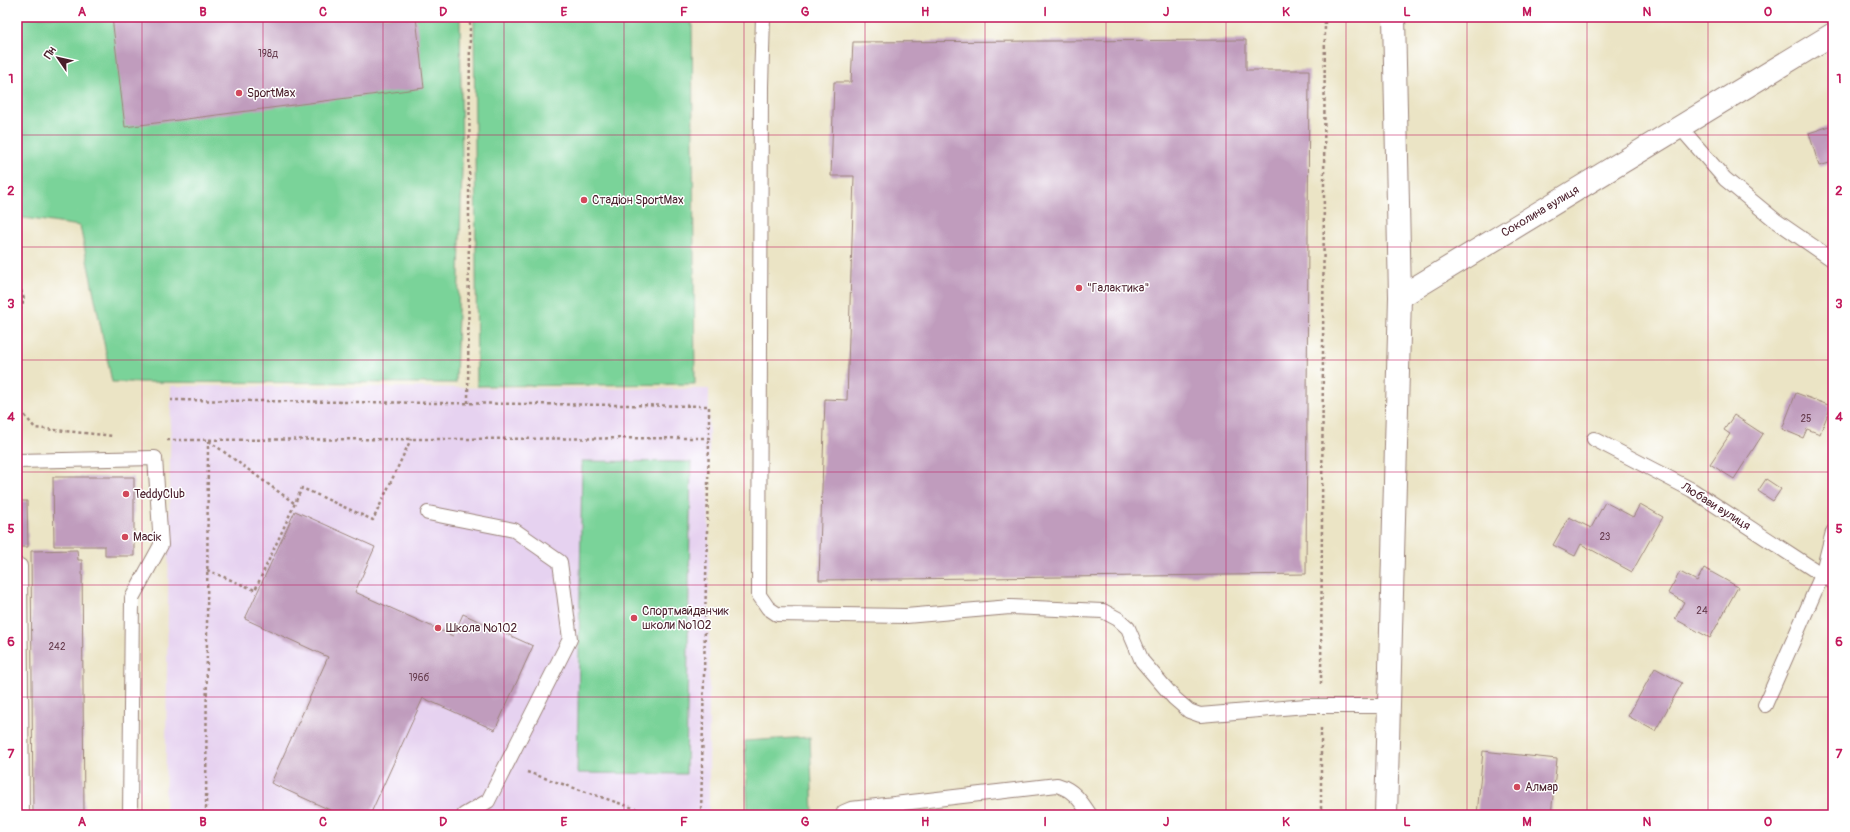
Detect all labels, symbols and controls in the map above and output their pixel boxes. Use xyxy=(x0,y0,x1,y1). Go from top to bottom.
text: A xyxy=(78,4,87,20)
text: B xyxy=(199,4,207,20)
text: C xyxy=(319,4,327,20)
text: D xyxy=(439,4,447,20)
text: E xyxy=(561,4,568,20)
text: F xyxy=(680,4,688,20)
text: G xyxy=(801,4,810,20)
text: H xyxy=(921,4,929,20)
text: I xyxy=(1043,4,1047,20)
text: J xyxy=(1163,4,1169,20)
text: K xyxy=(1282,4,1290,20)
text: L xyxy=(1403,4,1411,20)
text: M xyxy=(1522,4,1532,20)
text: N xyxy=(1643,4,1652,20)
text: O xyxy=(1764,4,1773,20)
north arrow xyxy=(38,38,78,78)
text: Пн xyxy=(41,44,59,61)
house number: 198д xyxy=(258,48,278,60)
text: 1 xyxy=(8,71,14,87)
text: 1 xyxy=(1836,71,1842,87)
place label: SportMax xyxy=(247,86,295,101)
marker: SportMax xyxy=(234,88,244,98)
street label: Соколина вулиця xyxy=(1499,182,1582,241)
text: 2 xyxy=(7,183,15,199)
text: 2 xyxy=(1835,183,1843,199)
place label: Стадіон SportMax xyxy=(592,193,684,208)
marker: Стадіон SportMax xyxy=(579,195,589,205)
place label: "Галактика" xyxy=(1087,281,1149,296)
marker: "Галактика" xyxy=(1074,283,1084,293)
text: 3 xyxy=(7,296,15,312)
text: 3 xyxy=(1835,296,1843,312)
text: 4 xyxy=(7,409,15,425)
text: 4 xyxy=(1835,409,1843,425)
house number: 25 xyxy=(1800,413,1812,425)
street label: Любави вулиця xyxy=(1678,479,1753,534)
place label: TeddyClub xyxy=(134,487,185,502)
marker: TeddyClub xyxy=(121,489,131,499)
text: 5 xyxy=(7,521,15,537)
text: 5 xyxy=(1835,521,1843,537)
place label: Масік xyxy=(133,530,162,545)
house number: 23 xyxy=(1600,531,1611,543)
marker: Масік xyxy=(120,532,130,542)
place label: Спортмайданчик школи №102 xyxy=(642,604,729,633)
house number: 24 xyxy=(1696,605,1708,617)
marker: Спортмайданчик школи №102 xyxy=(629,613,639,623)
place label: Школа №102 xyxy=(446,621,517,636)
marker: Школа №102 xyxy=(433,623,443,633)
text: 6 xyxy=(7,634,15,650)
text: 6 xyxy=(1835,634,1843,650)
house number: 242 xyxy=(49,641,66,653)
house number: 196б xyxy=(409,672,430,684)
text: 7 xyxy=(8,746,15,762)
text: 7 xyxy=(1836,746,1843,762)
place label: Алмар xyxy=(1525,780,1559,795)
marker: Алмар xyxy=(1512,782,1522,792)
text: A xyxy=(78,814,87,830)
text: B xyxy=(199,814,207,830)
text: C xyxy=(319,814,327,830)
text: D xyxy=(439,814,447,830)
text: E xyxy=(561,814,568,830)
text: F xyxy=(680,814,688,830)
text: G xyxy=(801,814,810,830)
text: H xyxy=(921,814,929,830)
text: I xyxy=(1043,814,1047,830)
text: J xyxy=(1163,814,1169,830)
text: K xyxy=(1282,814,1290,830)
text: L xyxy=(1403,814,1411,830)
text: M xyxy=(1522,814,1532,830)
text: N xyxy=(1643,814,1652,830)
text: O xyxy=(1764,814,1773,830)

